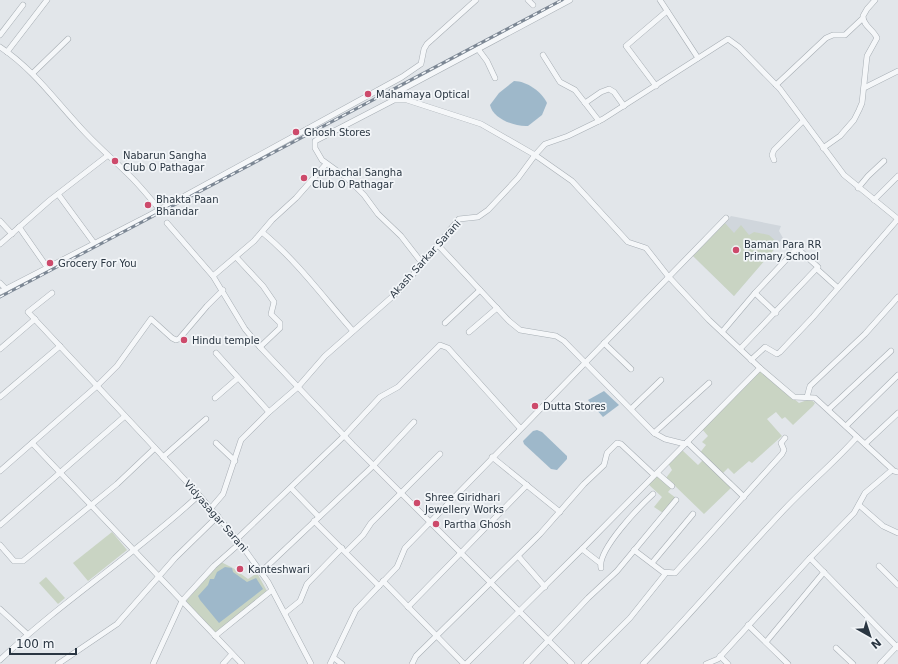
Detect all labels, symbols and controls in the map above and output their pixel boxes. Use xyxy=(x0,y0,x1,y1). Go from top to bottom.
marker: Mahamaya Optical xyxy=(363,89,373,99)
place label: Mahamaya Optical xyxy=(376,89,470,100)
marker: Ghosh Stores xyxy=(291,127,301,137)
place label: Ghosh Stores xyxy=(304,127,371,138)
place label: Nabarun Sangha Club O Pathagar xyxy=(123,150,207,173)
marker: Nabarun Sangha Club O Pathagar xyxy=(110,156,120,166)
place label: Purbachal Sangha Club O Pathagar xyxy=(312,167,402,190)
marker: Purbachal Sangha Club O Pathagar xyxy=(299,173,309,183)
place label: Bhakta Paan Bhandar xyxy=(156,194,219,217)
marker: Bhakta Paan Bhandar xyxy=(143,200,153,210)
street label: Akash Sarkar Sarani xyxy=(387,218,463,300)
place label: Baman Para RR Primary School xyxy=(744,239,821,262)
marker: Baman Para RR Primary School xyxy=(731,245,741,255)
marker: Grocery For You xyxy=(45,258,55,268)
place label: Grocery For You xyxy=(58,258,137,269)
marker: Hindu temple xyxy=(179,335,189,345)
place label: Hindu temple xyxy=(192,335,260,346)
marker: Dutta Stores xyxy=(530,401,540,411)
place label: Dutta Stores xyxy=(543,401,606,412)
street label: Vidyasagar Sarani xyxy=(182,478,250,554)
place label: Shree Giridhari Jewellery Works xyxy=(424,492,504,515)
marker: Shree Giridhari Jewellery Works xyxy=(412,498,422,508)
marker: Partha Ghosh xyxy=(431,519,441,529)
place label: Partha Ghosh xyxy=(444,519,511,530)
marker: Kanteshwari xyxy=(235,564,245,574)
place label: Kanteshwari xyxy=(248,564,310,575)
north arrow xyxy=(850,616,890,656)
scale bar xyxy=(10,630,76,656)
text: N xyxy=(868,635,884,651)
text: 100 m xyxy=(16,637,54,651)

